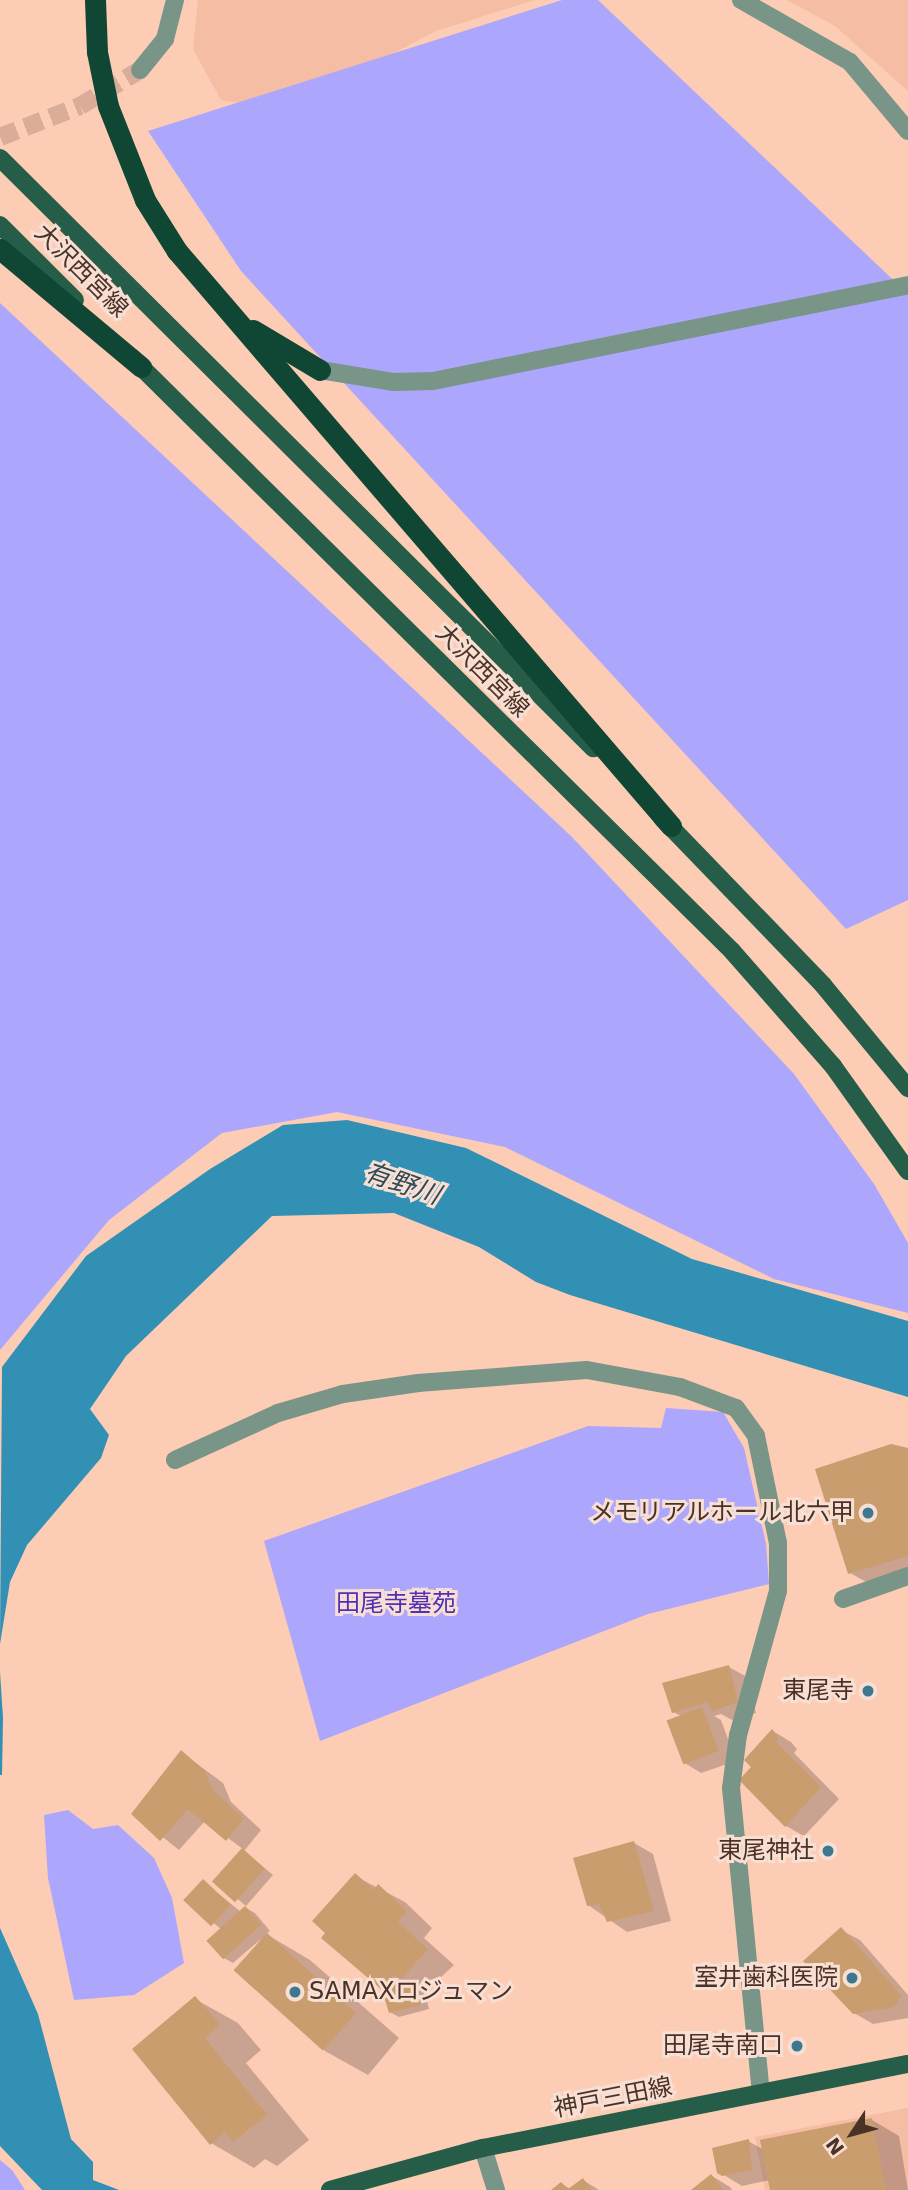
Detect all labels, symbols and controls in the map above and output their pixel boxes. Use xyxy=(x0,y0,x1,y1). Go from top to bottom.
street label: 大沢西宮線 xyxy=(28,218,134,324)
street label: 大沢西宮線 xyxy=(429,618,535,724)
water label: 有野川 xyxy=(360,1157,444,1211)
place label: メモリアルホール北六甲 xyxy=(590,1499,854,1527)
marker: メモリアルホール北六甲 xyxy=(860,1505,876,1521)
park label: 田尾寺墓苑 xyxy=(336,1590,456,1618)
place label: 東尾寺 xyxy=(782,1677,854,1705)
marker: 東尾寺 xyxy=(860,1683,876,1699)
place label: 東尾神社 xyxy=(718,1837,814,1865)
marker: 東尾神社 xyxy=(820,1843,836,1859)
place label: 室井歯科医院 xyxy=(694,1964,838,1992)
marker: 室井歯科医院 xyxy=(844,1970,860,1986)
place label: SAMAXロジュマン xyxy=(309,1978,515,2006)
marker: SAMAXロジュマン xyxy=(287,1984,303,2000)
place label: 田尾寺南口 xyxy=(663,2032,783,2060)
marker: 田尾寺南口 xyxy=(789,2038,805,2054)
street label: 神戸三田線 xyxy=(551,2072,675,2124)
north arrow xyxy=(817,2099,887,2169)
text: N xyxy=(821,2133,849,2159)

